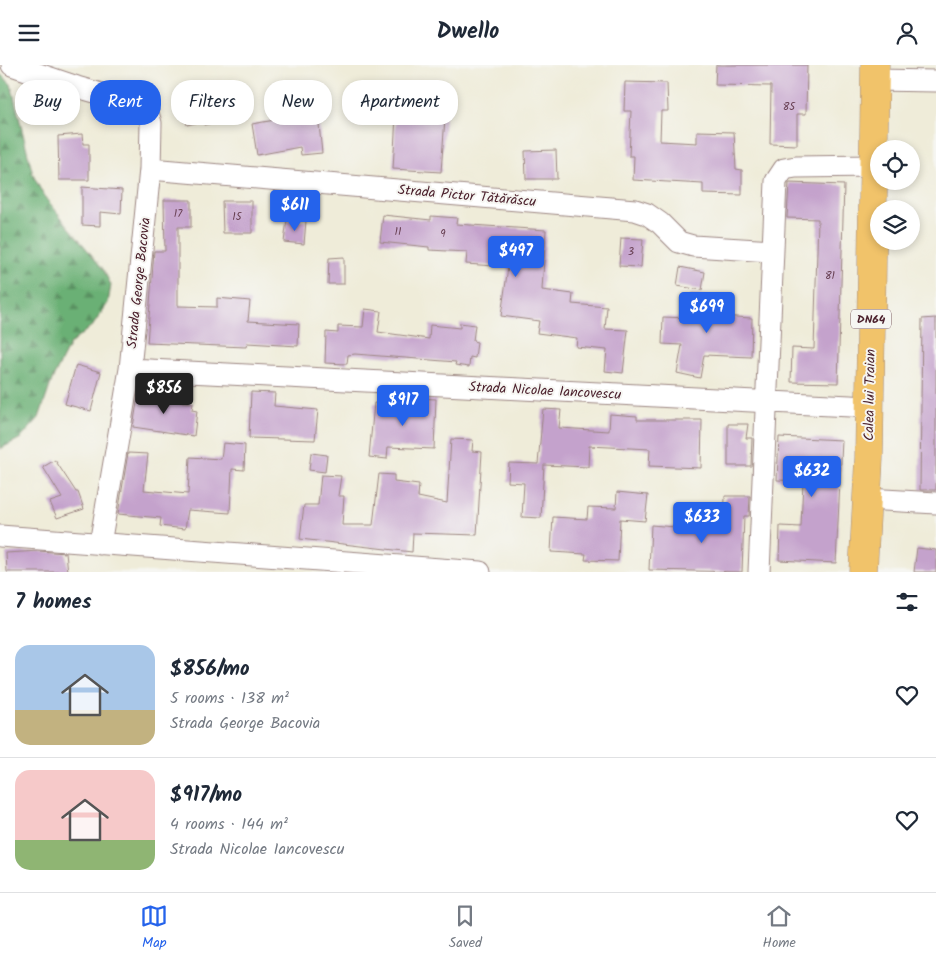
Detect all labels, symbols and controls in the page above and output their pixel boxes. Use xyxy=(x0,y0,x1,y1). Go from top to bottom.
text: Dwello xyxy=(437,15,499,50)
icon: menu xyxy=(15,19,43,47)
icon: person xyxy=(893,19,921,47)
chip: Buy xyxy=(15,80,80,125)
chip: Rent xyxy=(90,80,161,125)
chip: Filters xyxy=(171,80,254,125)
chip: New xyxy=(264,80,332,125)
chip: Apartment xyxy=(342,80,458,125)
house number: 85 xyxy=(783,98,796,116)
map controls xyxy=(870,140,920,250)
button: locate xyxy=(870,140,920,190)
street label: Strada Pictor Tătărăscu xyxy=(397,179,537,213)
pin: $611 xyxy=(265,189,325,232)
text: $611 xyxy=(281,193,309,218)
button: layers xyxy=(870,200,920,250)
house number: 17 xyxy=(174,205,183,223)
house number: 15 xyxy=(232,208,243,226)
street label: Strada George Bacovia xyxy=(121,216,157,350)
house number: 11 xyxy=(395,223,401,241)
house number: 9 xyxy=(440,225,446,243)
pin: $497 xyxy=(486,235,546,278)
text: $497 xyxy=(499,239,533,264)
house number: 3 xyxy=(628,243,634,261)
house number: 81 xyxy=(825,267,835,285)
pin: $699 xyxy=(677,291,737,334)
text: $699 xyxy=(690,295,724,320)
road number: DN64 xyxy=(851,309,891,329)
street label: Calea lui Traian xyxy=(858,349,882,441)
pin: $856 xyxy=(134,373,194,415)
text: $856 xyxy=(146,376,182,401)
street label: Strada Nicolae Iancovescu xyxy=(468,376,622,406)
pin: $917 xyxy=(373,385,433,427)
text: $917 xyxy=(388,388,418,413)
pin: $632 xyxy=(782,455,842,498)
text: $632 xyxy=(794,459,830,484)
pin: $633 xyxy=(672,501,732,544)
text: $633 xyxy=(684,505,720,530)
text: 7 homes xyxy=(15,586,92,619)
icon: filters xyxy=(893,588,921,616)
text: $856/mo xyxy=(170,653,250,686)
icon: home xyxy=(55,665,115,725)
icon: heart xyxy=(893,681,921,709)
text: 5 rooms · 138 m² xyxy=(170,686,289,711)
text: Strada George Bacovia xyxy=(170,711,320,736)
text: $917/mo xyxy=(170,779,242,812)
icon: home xyxy=(55,790,115,850)
icon: heart xyxy=(893,806,921,834)
text: 4 rooms · 144 m² xyxy=(170,812,288,837)
text: Strada Nicolae Iancovescu xyxy=(170,837,344,862)
tab: Map xyxy=(140,902,168,954)
tab: Saved xyxy=(449,902,482,954)
tab: Home xyxy=(763,902,796,954)

